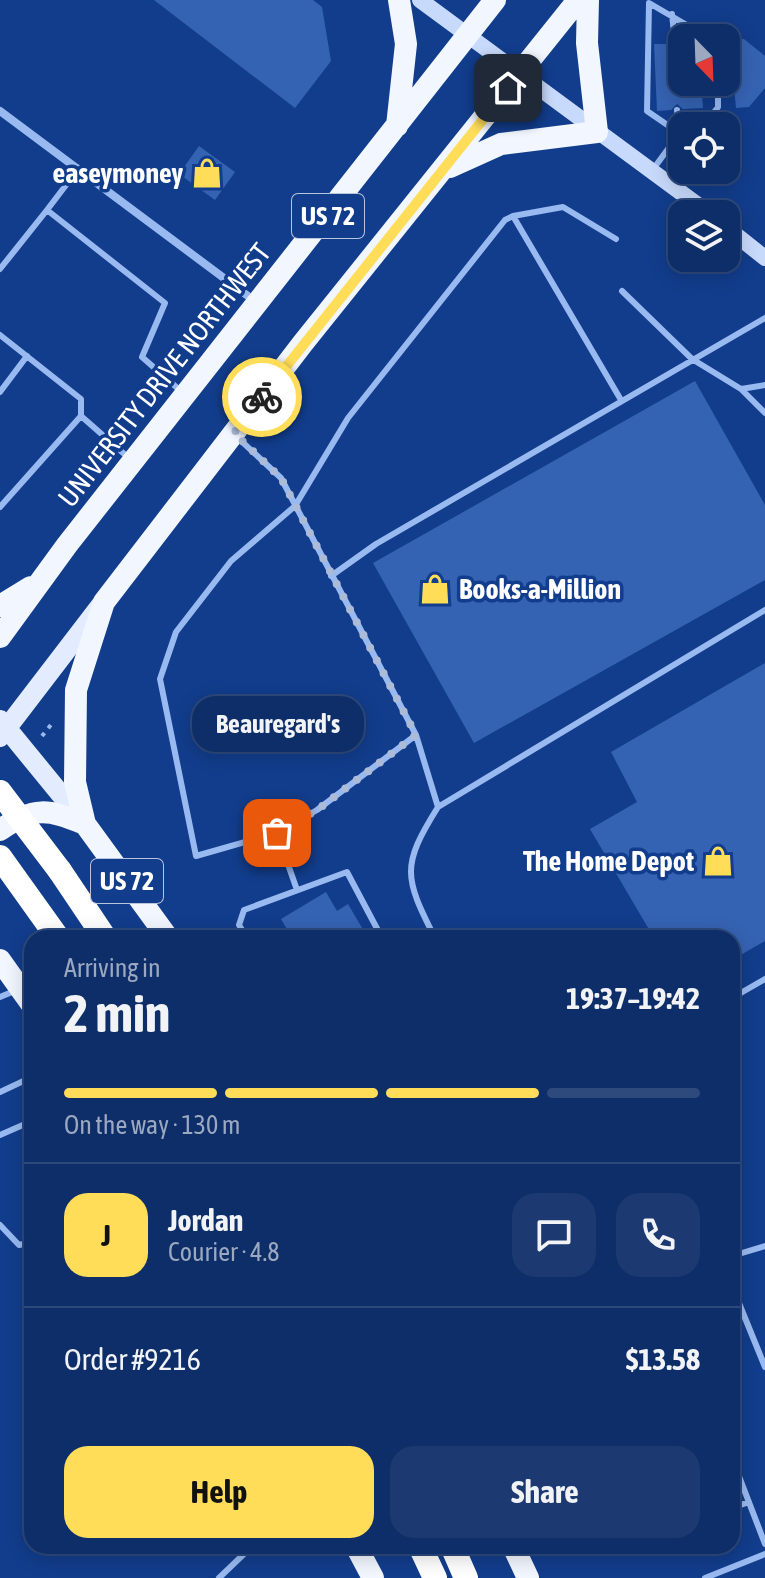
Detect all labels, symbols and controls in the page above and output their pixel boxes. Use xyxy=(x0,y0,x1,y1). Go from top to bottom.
north arrow xyxy=(668,24,740,96)
map controls xyxy=(668,24,740,272)
pin xyxy=(474,54,542,122)
icon: home xyxy=(486,66,530,110)
button: locate xyxy=(668,112,740,184)
shop icon: easeymoney xyxy=(190,156,224,190)
place label: easeymoney xyxy=(53,157,183,189)
road number: US 72 xyxy=(292,194,364,238)
button: layers xyxy=(668,200,740,272)
street label: UNIVERSITY DRIVE NORTHWEST xyxy=(51,237,277,513)
courier xyxy=(222,357,302,437)
icon: bike xyxy=(240,375,284,419)
shop icon: Books-a-Million xyxy=(418,572,452,606)
place label: Books-a-Million xyxy=(459,573,621,605)
callout: Beauregard's xyxy=(191,697,363,753)
text: Beauregard's xyxy=(216,709,340,739)
pin xyxy=(243,799,311,867)
icon: bag xyxy=(255,811,299,855)
shop icon: The Home Depot xyxy=(701,844,735,878)
place label: The Home Depot xyxy=(523,845,694,877)
road number: US 72 xyxy=(91,859,163,903)
text: Arriving in xyxy=(64,953,161,983)
text: 19:37–19:42 xyxy=(566,981,700,1015)
text: 2 min xyxy=(64,983,170,1043)
text: On the way · 130 m xyxy=(64,1110,241,1140)
button: chat xyxy=(512,1193,596,1277)
button: phone xyxy=(616,1193,700,1277)
text: Jordan xyxy=(168,1203,243,1237)
text: J xyxy=(101,1218,111,1252)
text: Courier · 4.8 xyxy=(168,1237,279,1267)
text: Order #9216 xyxy=(64,1342,201,1376)
text: $13.58 xyxy=(626,1342,700,1376)
button: Help xyxy=(64,1446,374,1538)
button: Share xyxy=(390,1446,700,1538)

